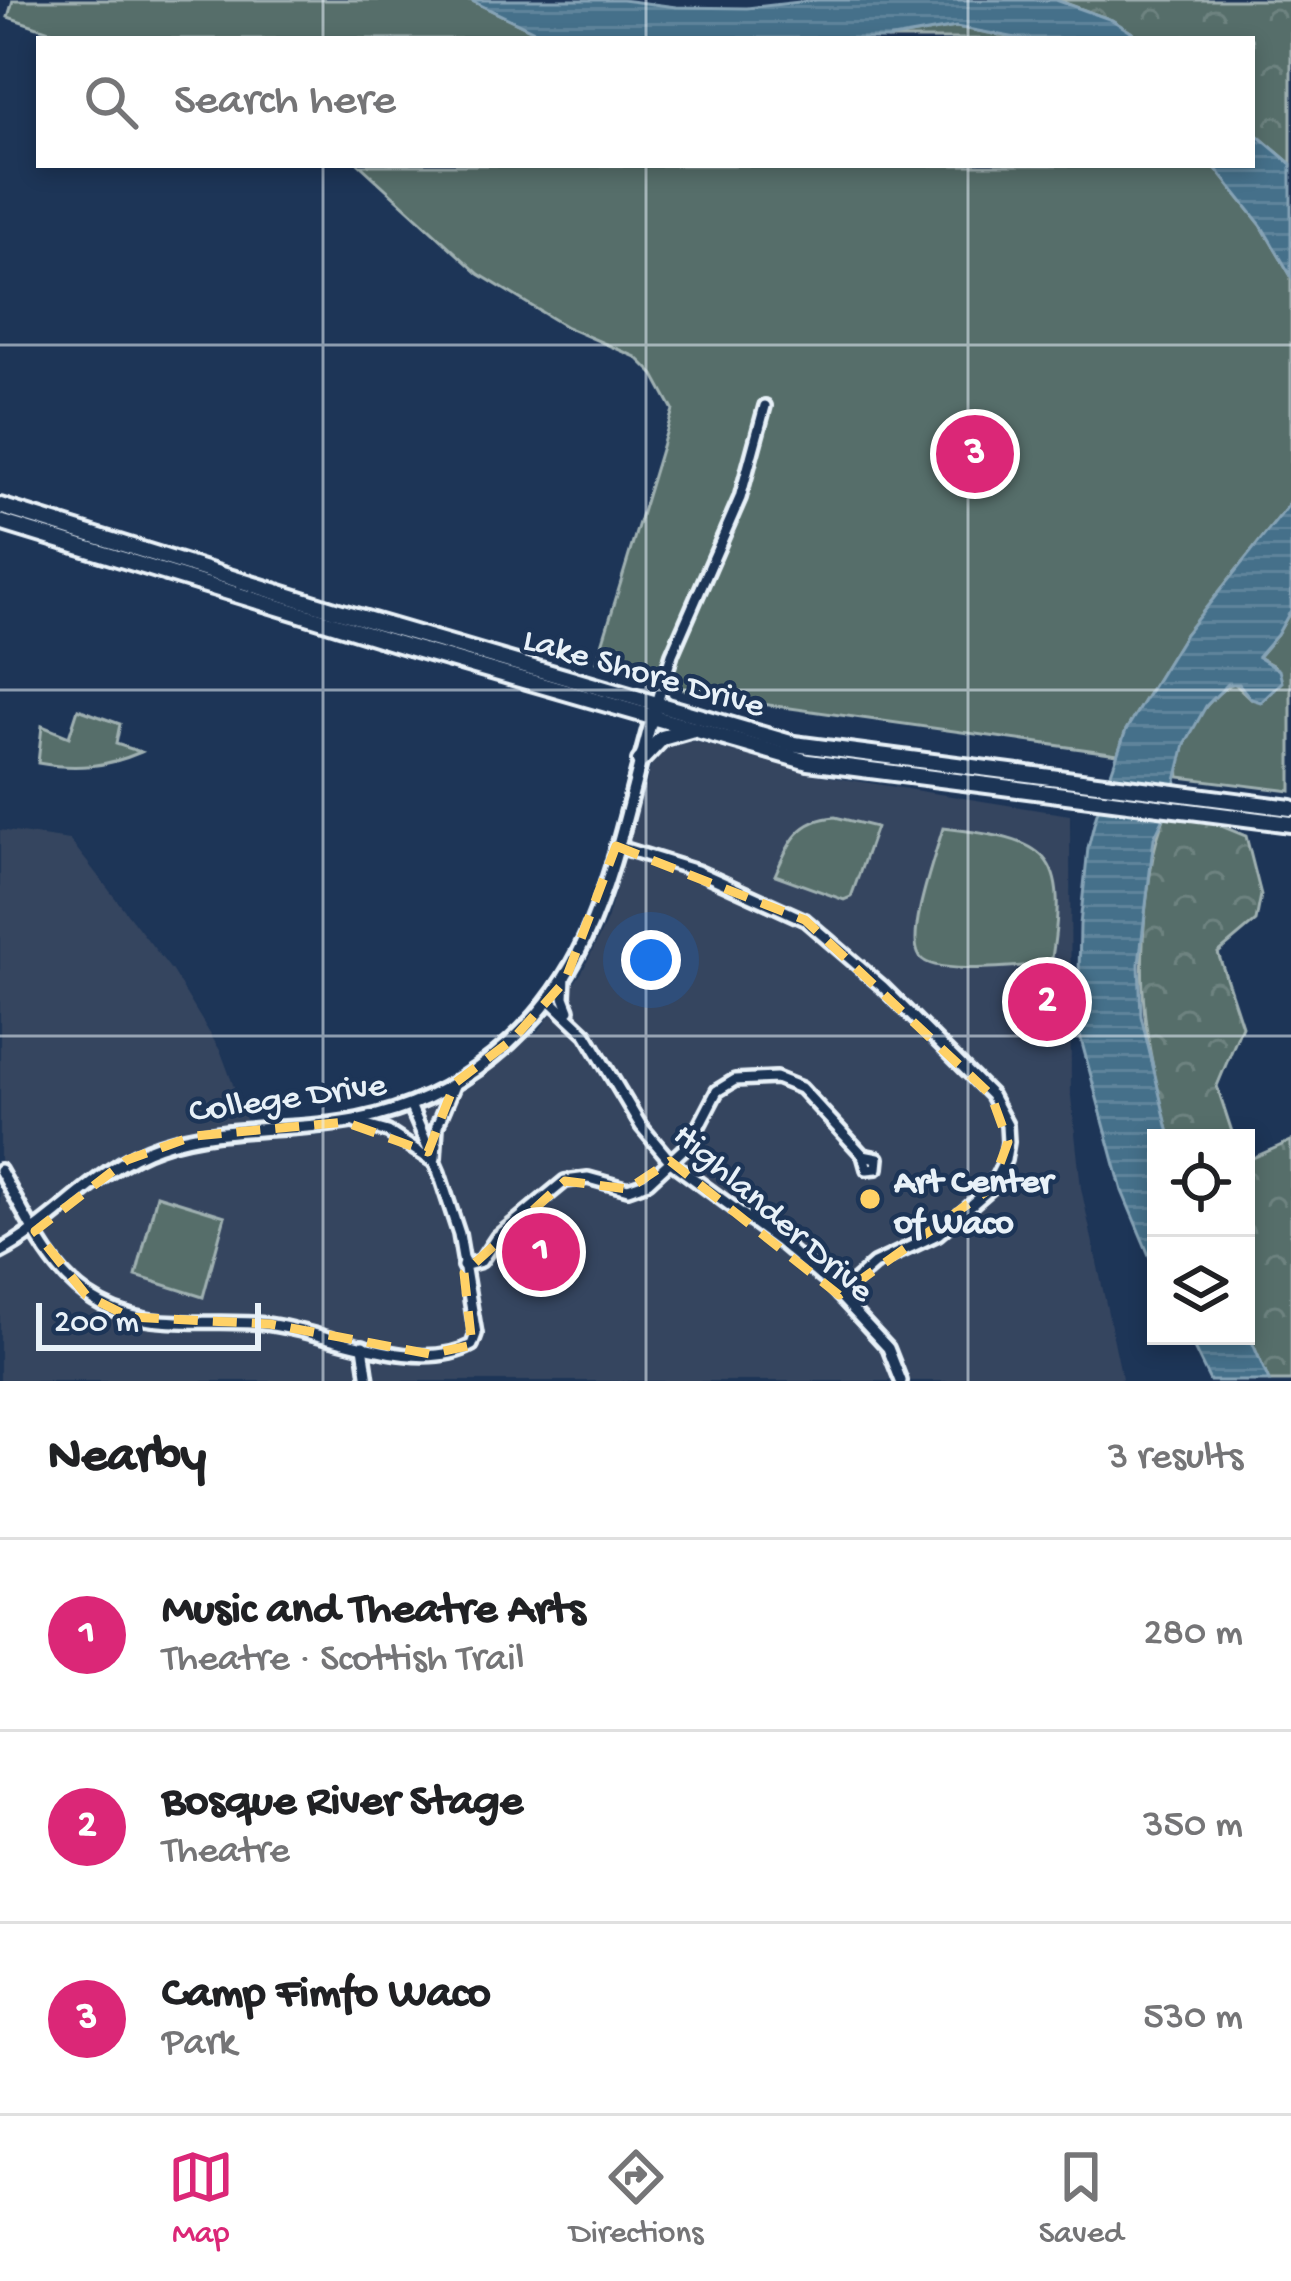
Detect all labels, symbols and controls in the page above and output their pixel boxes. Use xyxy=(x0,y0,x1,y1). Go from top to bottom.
search box xyxy=(36,36,1255,168)
icon: search xyxy=(78,69,144,135)
text: Search here xyxy=(174,76,396,129)
pin: 3 xyxy=(936,409,1014,499)
street label: Lake Shore Drive xyxy=(517,620,769,730)
your location xyxy=(621,930,681,990)
pin: 2 xyxy=(1008,957,1086,1047)
street label: College Drive xyxy=(187,1065,390,1136)
street label: Highlander Drive xyxy=(662,1116,881,1314)
map controls xyxy=(1147,1129,1255,1345)
button: locate xyxy=(1147,1129,1255,1237)
place label: Art Center of Waco xyxy=(893,1163,1056,1247)
marker: Art Center of Waco xyxy=(857,1186,883,1212)
pin: 1 xyxy=(502,1207,580,1297)
button: layers xyxy=(1147,1237,1255,1345)
scale bar xyxy=(36,1297,261,1350)
text: 200 m xyxy=(54,1305,139,1343)
text: Nearby xyxy=(48,1429,206,1489)
text: 3 results xyxy=(1108,1436,1243,1482)
text: Music and Theatre Arts xyxy=(162,1585,585,1638)
text: 1 xyxy=(79,1612,95,1658)
text: 280 m xyxy=(1143,1612,1243,1658)
text: Theatre · Scottish Trail xyxy=(162,1638,524,1684)
text: Bosque River Stage xyxy=(162,1777,523,1830)
text: 2 xyxy=(77,1804,97,1850)
text: 350 m xyxy=(1143,1804,1243,1850)
text: Theatre xyxy=(162,1830,290,1876)
text: Camp Fimfo Waco xyxy=(162,1969,491,2022)
text: 3 xyxy=(77,1996,97,2042)
text: 530 m xyxy=(1143,1996,1243,2042)
text: Park xyxy=(162,2022,236,2068)
tab: Map xyxy=(168,2144,234,2254)
tab: Directions xyxy=(569,2144,703,2254)
tab: Saved xyxy=(1039,2144,1123,2254)

